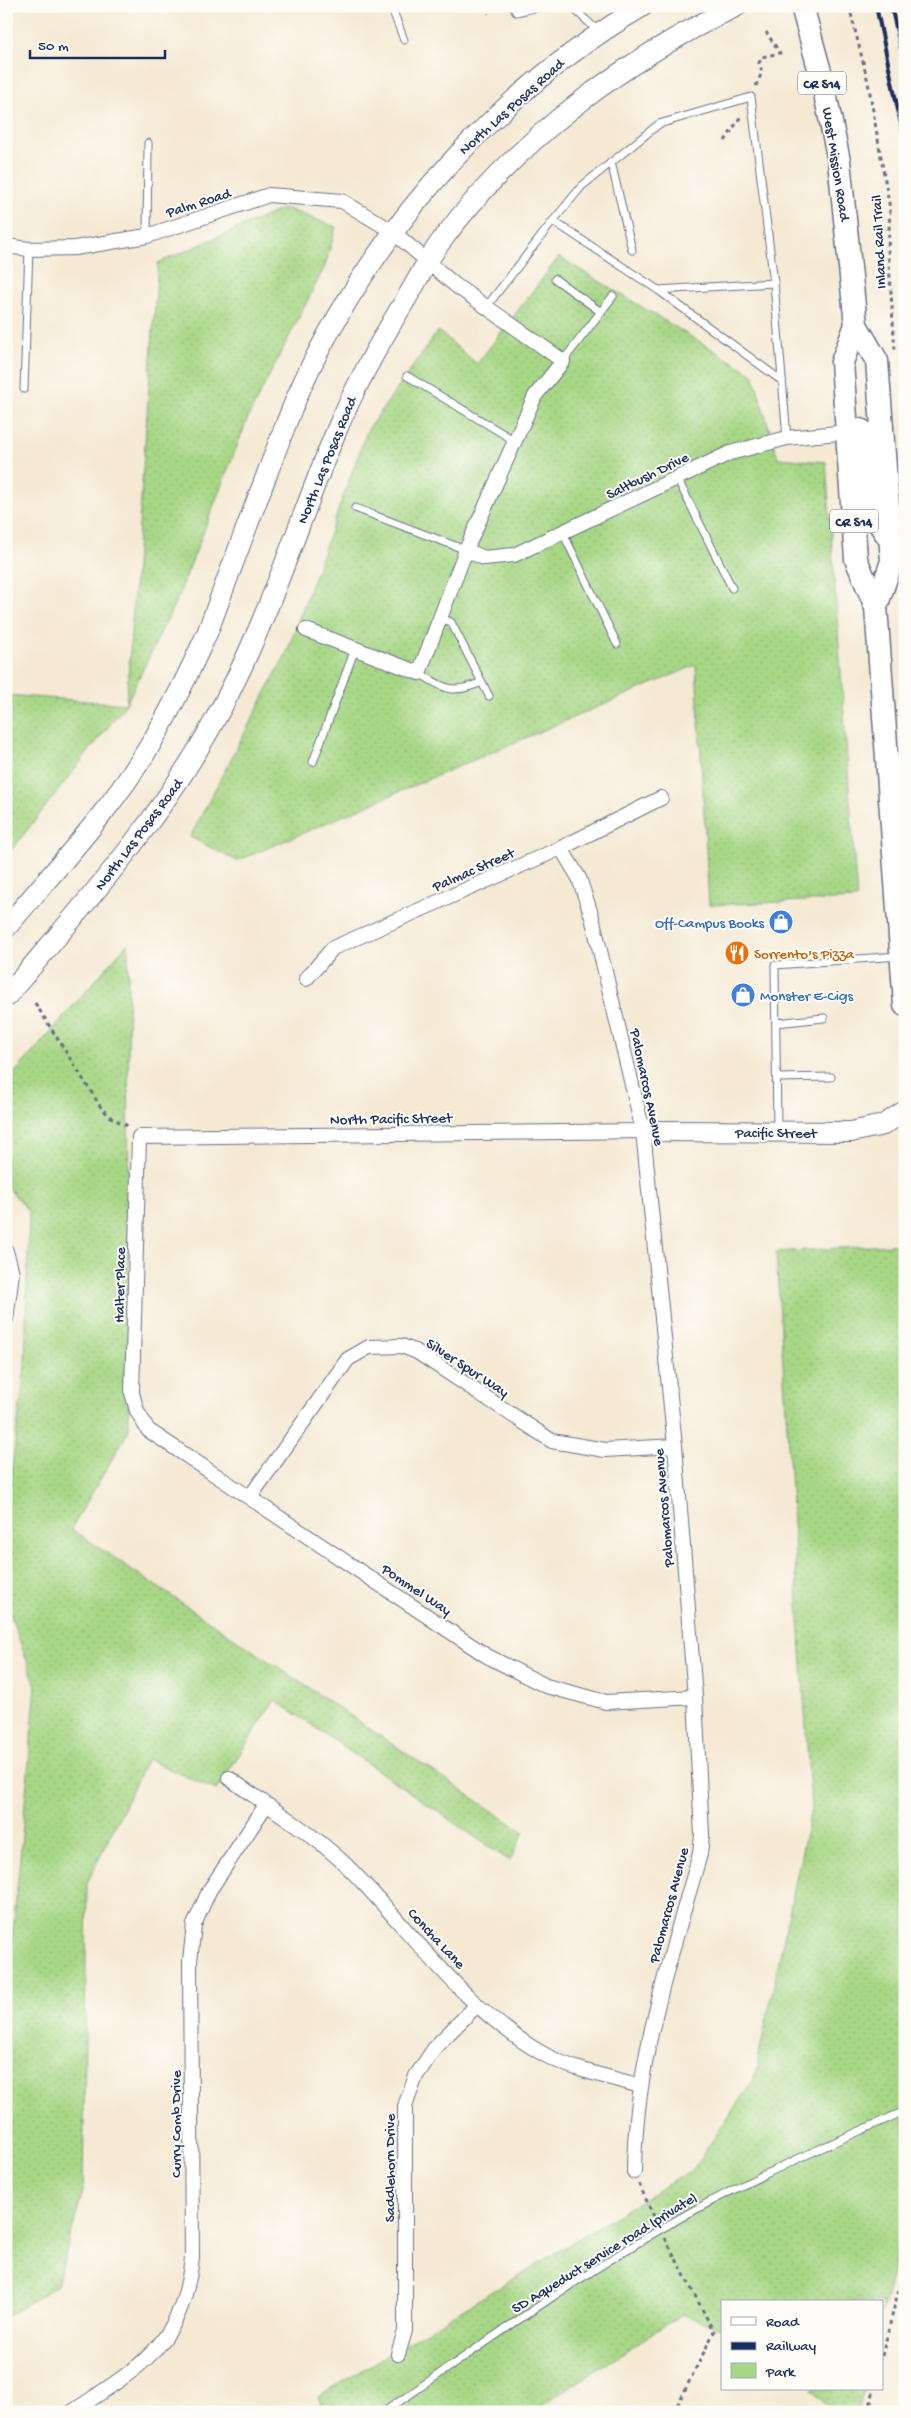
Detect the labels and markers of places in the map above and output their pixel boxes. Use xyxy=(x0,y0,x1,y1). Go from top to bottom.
shop icon: Off-Campus Books xyxy=(768,909,794,935)
place label: Off-Campus Books xyxy=(655,915,764,933)
restaurant icon: Sorrento's Pizza xyxy=(724,940,750,966)
place label: Sorrento's Pizza xyxy=(754,946,855,964)
shop icon: Monster E-Cigs xyxy=(730,982,756,1008)
place label: Monster E-Cigs xyxy=(760,988,854,1006)

